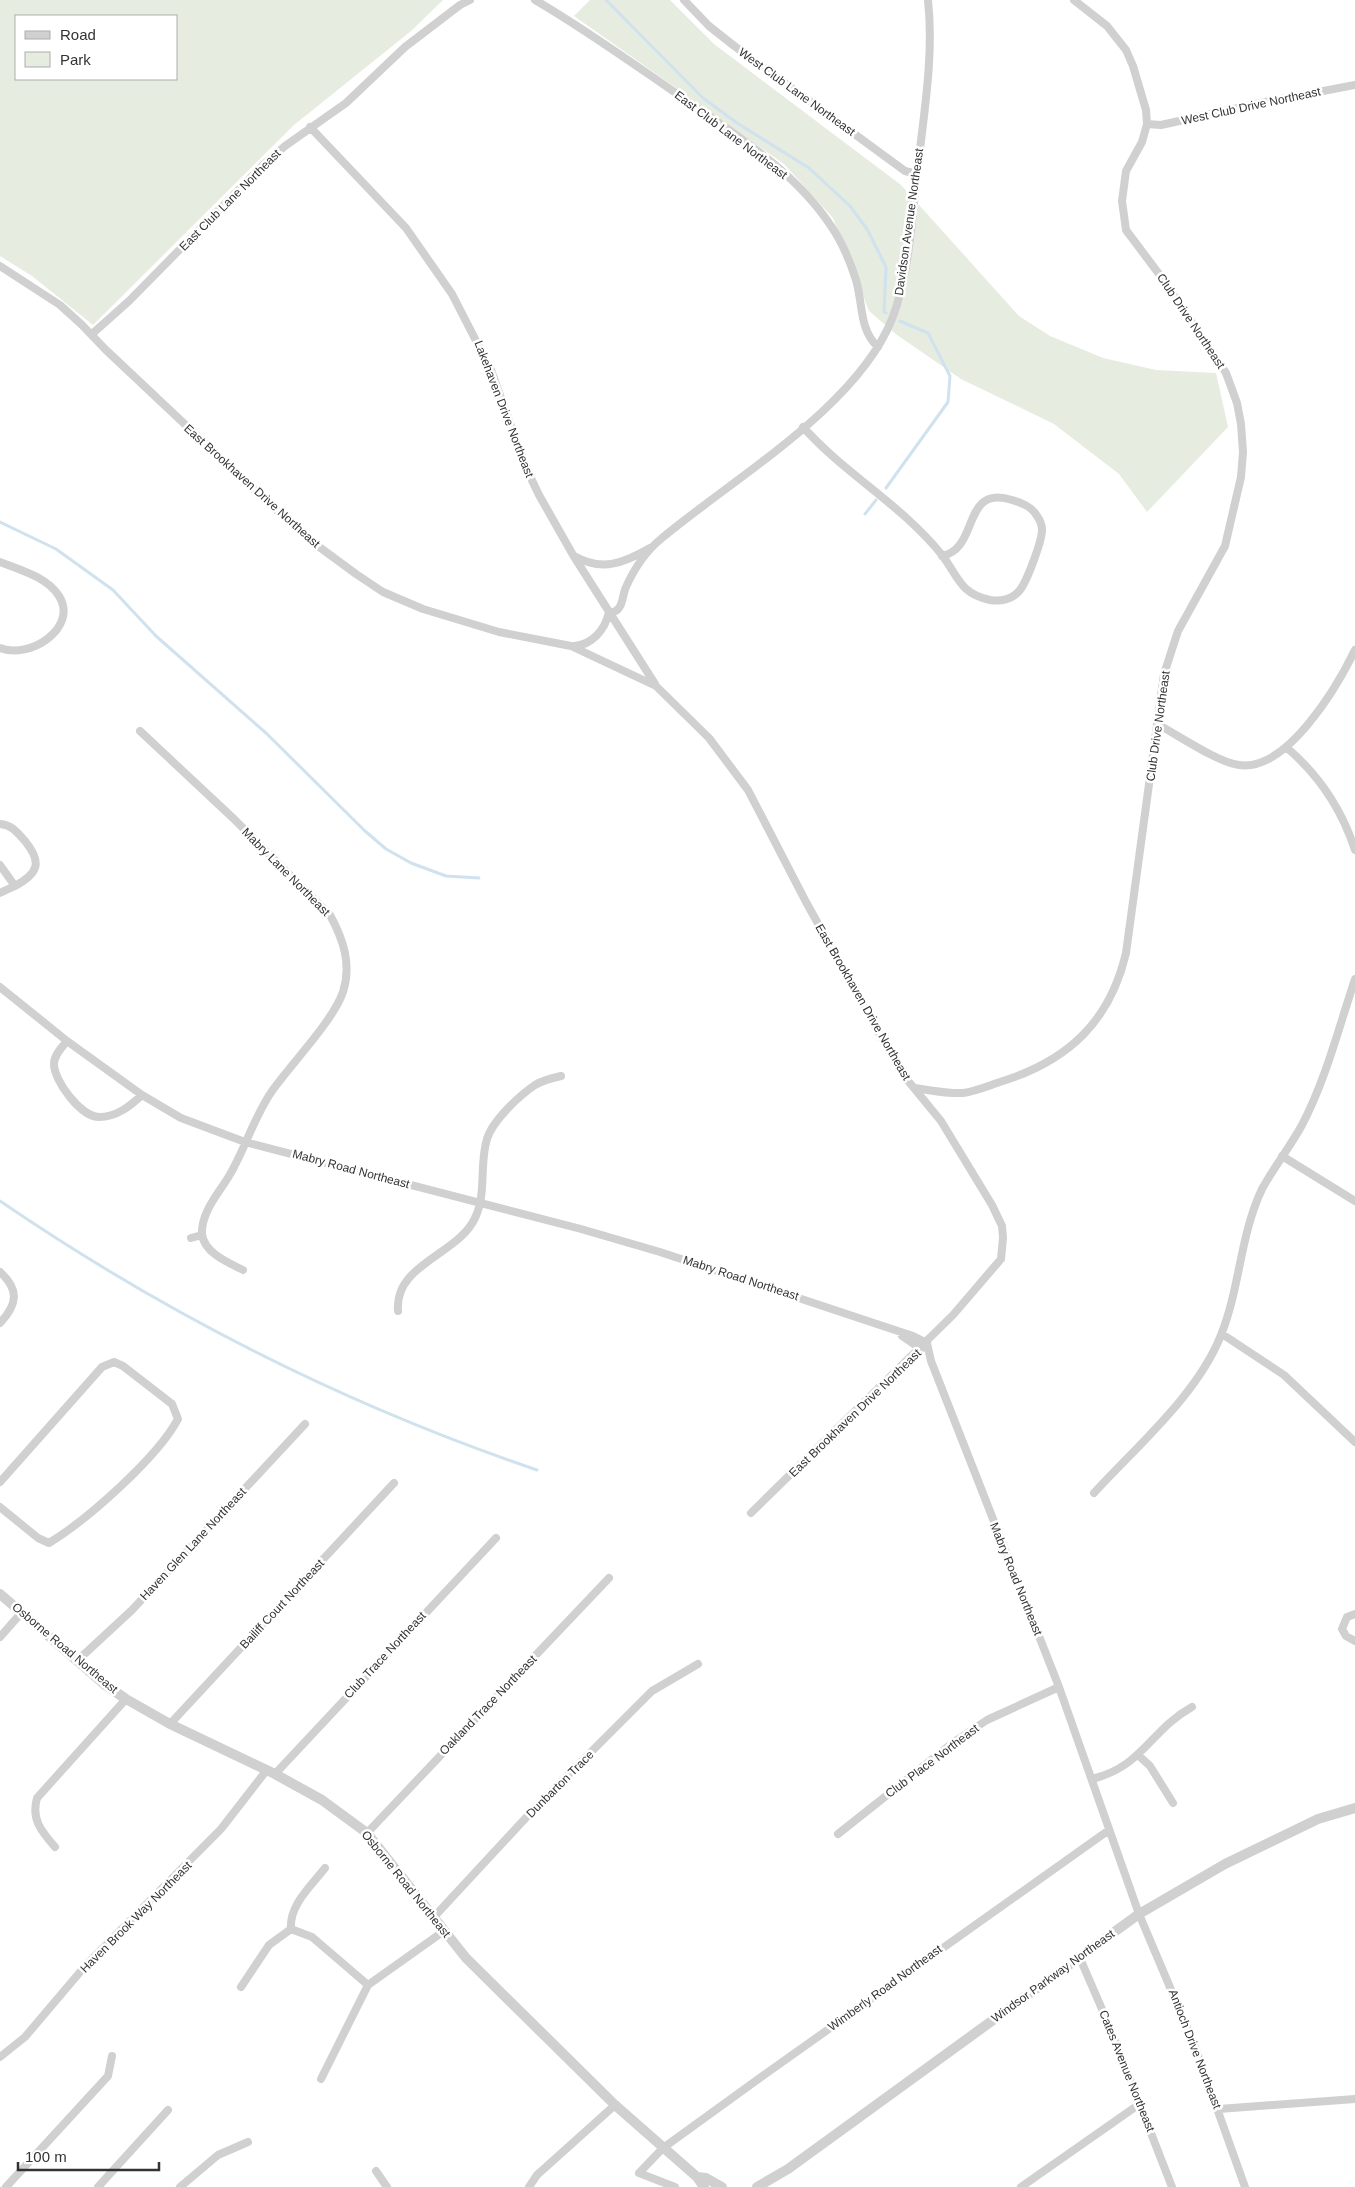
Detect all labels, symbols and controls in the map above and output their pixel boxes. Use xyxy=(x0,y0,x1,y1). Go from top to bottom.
legend xyxy=(15,15,178,80)
text: Road xyxy=(60,26,96,43)
street label: West Club Lane Northeast xyxy=(736,45,858,139)
text: Park xyxy=(60,51,91,68)
street label: West Club Drive Northeast xyxy=(1180,84,1322,128)
street label: East Club Lane Northeast xyxy=(672,88,791,182)
street label: East Club Lane Northeast xyxy=(176,146,284,254)
street label: Davidson Avenue Northeast xyxy=(892,147,926,297)
street label: Club Drive Northeast xyxy=(1154,271,1228,372)
street label: Lakehaven Drive Northeast xyxy=(471,339,537,480)
street label: East Brookhaven Drive Northeast xyxy=(181,421,323,551)
street label: Club Drive Northeast xyxy=(1143,669,1173,782)
street label: Mabry Lane Northeast xyxy=(239,825,333,919)
street label: East Brookhaven Drive Northeast xyxy=(812,921,914,1083)
street label: Mabry Road Northeast xyxy=(291,1147,412,1192)
street label: Mabry Road Northeast xyxy=(681,1253,801,1304)
street label: East Brookhaven Drive Northeast xyxy=(786,1346,924,1480)
street label: Haven Glen Lane Northeast xyxy=(137,1484,249,1603)
street label: Mabry Road Northeast xyxy=(987,1520,1045,1638)
street label: Bailiff Court Northeast xyxy=(237,1556,328,1652)
street label: Osborne Road Northeast xyxy=(9,1600,121,1697)
street label: Club Trace Northeast xyxy=(341,1608,429,1701)
street label: Oakland Trace Northeast xyxy=(437,1652,540,1758)
street label: Club Place Northeast xyxy=(883,1721,982,1801)
street label: Dunbarton Trace xyxy=(523,1747,597,1821)
street label: Osborne Road Northeast xyxy=(359,1828,454,1941)
street label: Haven Brook Way Northeast xyxy=(77,1858,195,1976)
street label: Windsor Parkway Northeast xyxy=(989,1926,1118,2025)
street label: Wimberly Road Northeast xyxy=(825,1942,945,2034)
street label: Antioch Drive Northeast xyxy=(1166,1987,1224,2111)
street label: Cates Avenue Northeast xyxy=(1096,2008,1158,2134)
scale bar xyxy=(18,2140,159,2172)
text: 100 m xyxy=(25,2148,67,2165)

